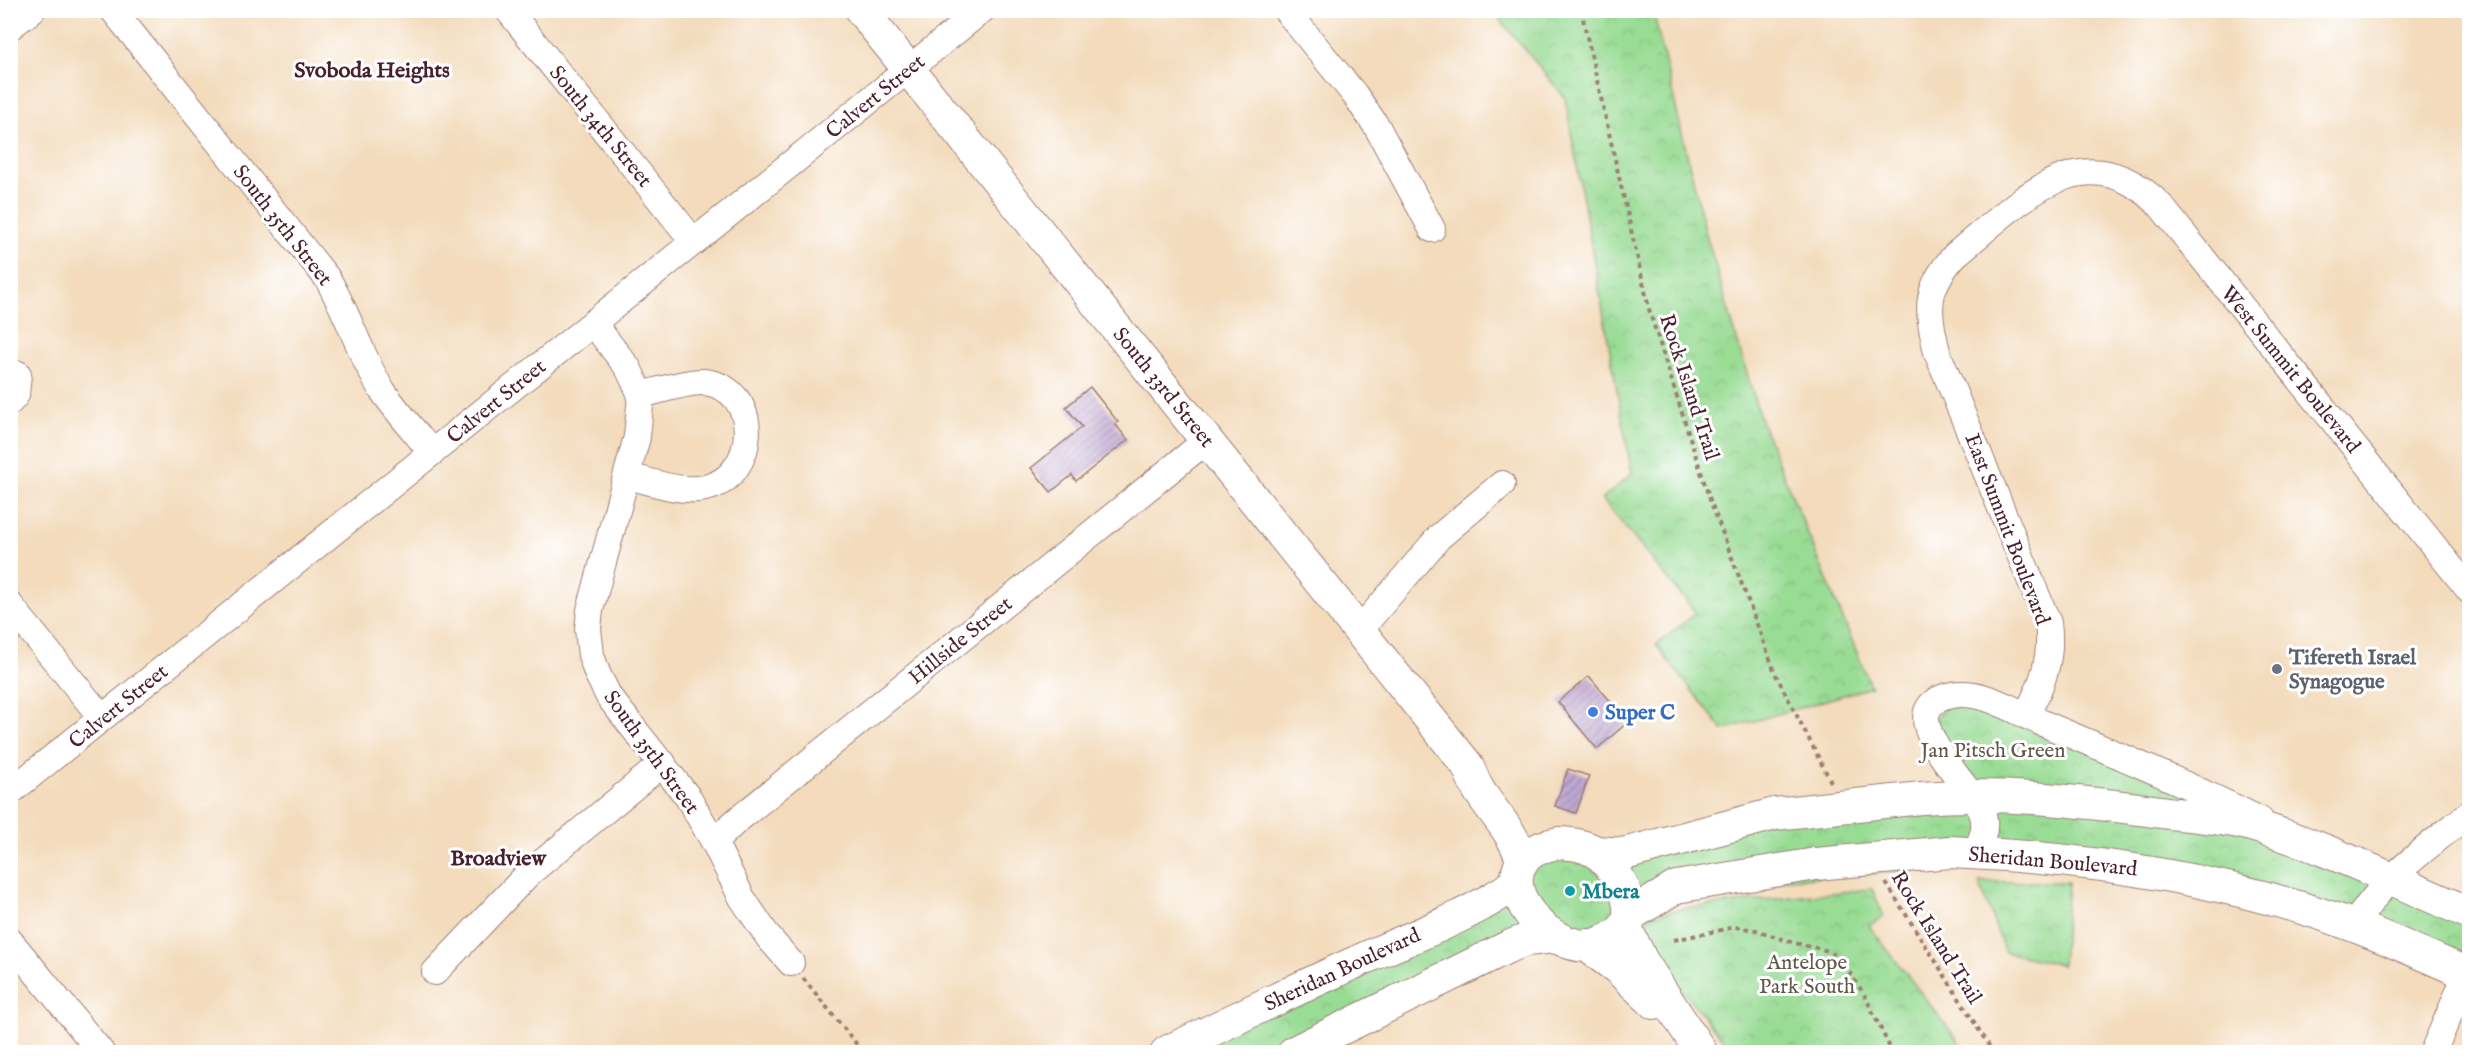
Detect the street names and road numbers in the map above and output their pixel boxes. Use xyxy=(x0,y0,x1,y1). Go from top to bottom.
street label: Calvert Street xyxy=(821,49,931,145)
street label: South 34th Street xyxy=(542,60,657,193)
street label: South 35th Street xyxy=(226,160,338,292)
street label: West Summit Boulevard xyxy=(2214,281,2366,460)
street label: Rock Island Trail xyxy=(1652,311,1725,464)
street label: South 33rd Street xyxy=(1106,322,1220,454)
street label: Calvert Street xyxy=(442,354,552,450)
street label: East Summit Boulevard xyxy=(1958,430,2056,630)
street label: Hillside Street xyxy=(904,591,1018,691)
street label: Calvert Street xyxy=(64,659,174,755)
street label: South 35th Street xyxy=(597,686,705,820)
street label: Sheridan Boulevard xyxy=(1967,842,2139,883)
street label: Rock Island Trail xyxy=(1884,866,1988,1010)
street label: Sheridan Boulevard xyxy=(1260,922,1426,1018)

